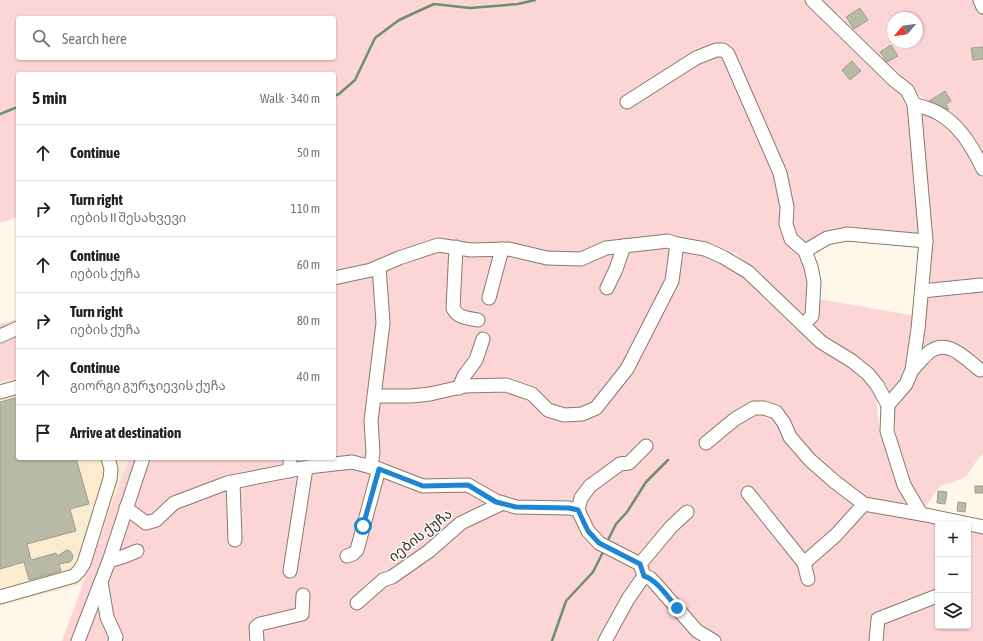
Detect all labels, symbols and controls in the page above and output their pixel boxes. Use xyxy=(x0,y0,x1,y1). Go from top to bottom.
north arrow xyxy=(887,12,923,48)
search box xyxy=(16,16,336,60)
icon: search xyxy=(30,27,52,49)
text: Search here xyxy=(62,30,127,47)
text: 5 min xyxy=(32,88,67,108)
text: Walk · 340 m xyxy=(260,91,320,106)
icon: ahead xyxy=(32,142,54,164)
text: Continue xyxy=(70,144,120,161)
text: 50 m xyxy=(297,145,320,160)
text: Turn right xyxy=(70,191,123,208)
icon: right xyxy=(32,198,54,220)
text: 110 m xyxy=(291,201,320,216)
text: იების II შესახვევი xyxy=(70,210,186,225)
text: Continue xyxy=(70,247,120,264)
icon: ahead xyxy=(32,254,54,276)
text: 60 m xyxy=(297,257,320,272)
text: იების ქუჩა xyxy=(70,266,140,281)
text: Turn right xyxy=(70,303,123,320)
icon: right xyxy=(32,310,54,332)
text: 80 m xyxy=(297,313,320,328)
text: იების ქუჩა xyxy=(70,322,140,337)
text: Continue xyxy=(70,359,120,376)
icon: ahead xyxy=(32,366,54,388)
text: 40 m xyxy=(297,369,320,384)
text: გიორგი გურჯიევის ქუჩა xyxy=(70,378,226,393)
icon: arrive xyxy=(32,422,54,444)
text: Arrive at destination xyxy=(70,424,181,441)
street label: იების ქუჩა xyxy=(385,505,455,565)
route start xyxy=(354,517,372,535)
map controls xyxy=(935,521,971,629)
button: + xyxy=(935,521,971,557)
button: − xyxy=(935,557,971,593)
button: layers xyxy=(935,593,971,629)
route end xyxy=(668,599,686,617)

